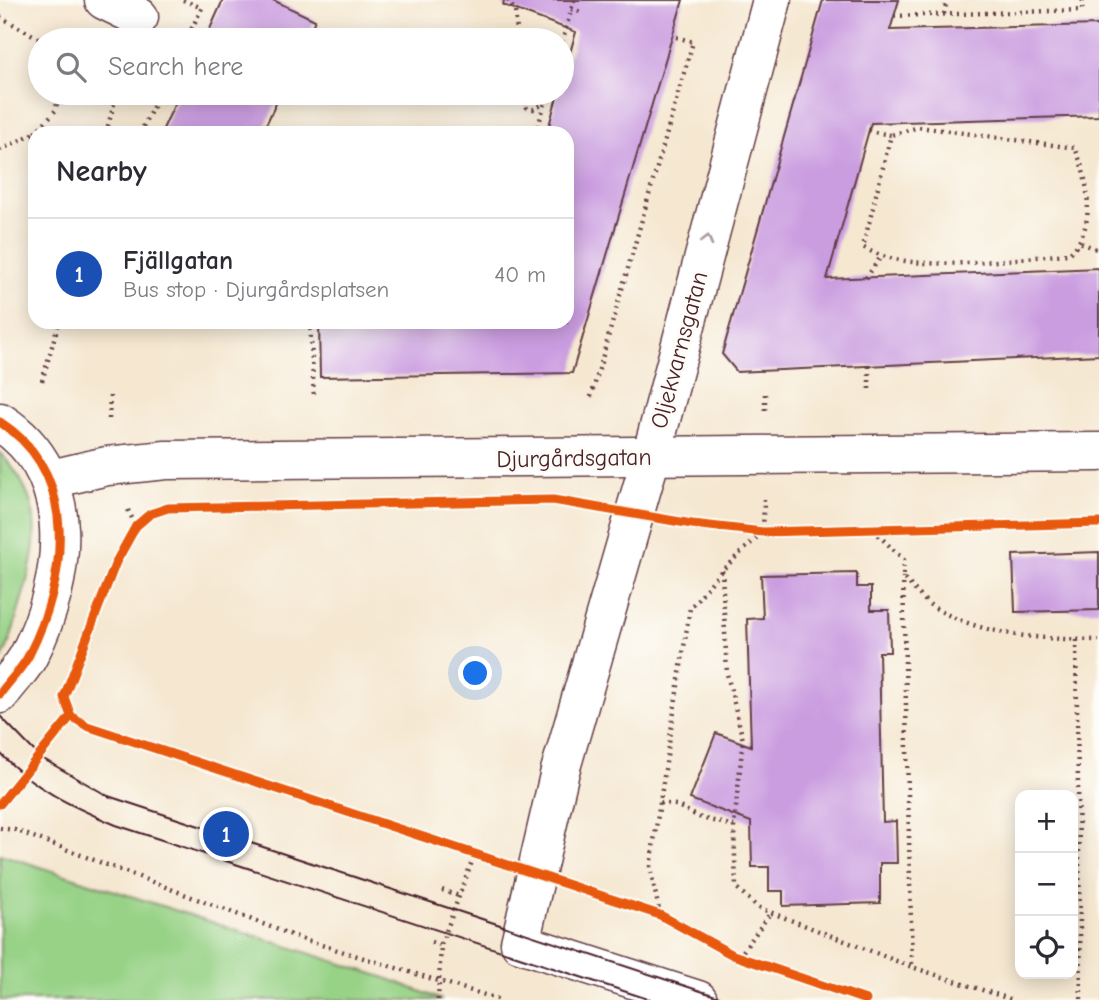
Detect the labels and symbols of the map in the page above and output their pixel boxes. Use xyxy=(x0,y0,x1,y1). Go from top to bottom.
one-way arrow xyxy=(699,234,713,246)
street label: Oljekvarnsgatan xyxy=(645,268,713,432)
street label: Djurgårdsgatan xyxy=(496,443,652,473)
your location xyxy=(458,656,492,690)
pin: 1 xyxy=(203,808,249,860)

